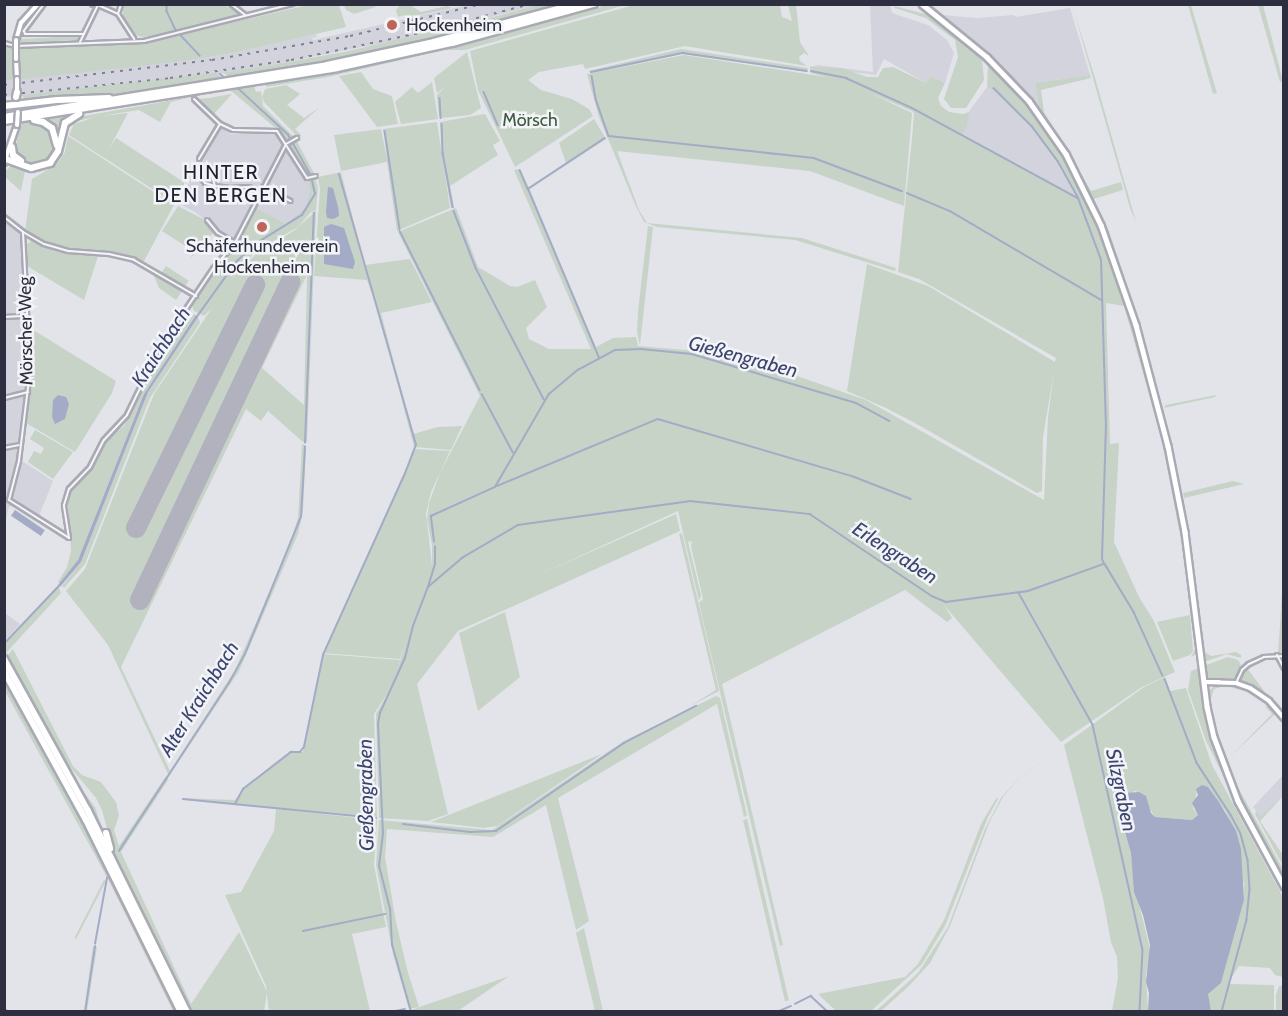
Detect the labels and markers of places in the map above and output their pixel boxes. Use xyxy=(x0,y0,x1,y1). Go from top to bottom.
place label: Hockenheim xyxy=(406,14,502,36)
marker: Hockenheim xyxy=(383,16,401,34)
marker: Schäferhundeverein Hockenheim xyxy=(255,220,269,234)
place label: Schäferhundeverein Hockenheim xyxy=(186,236,338,278)

